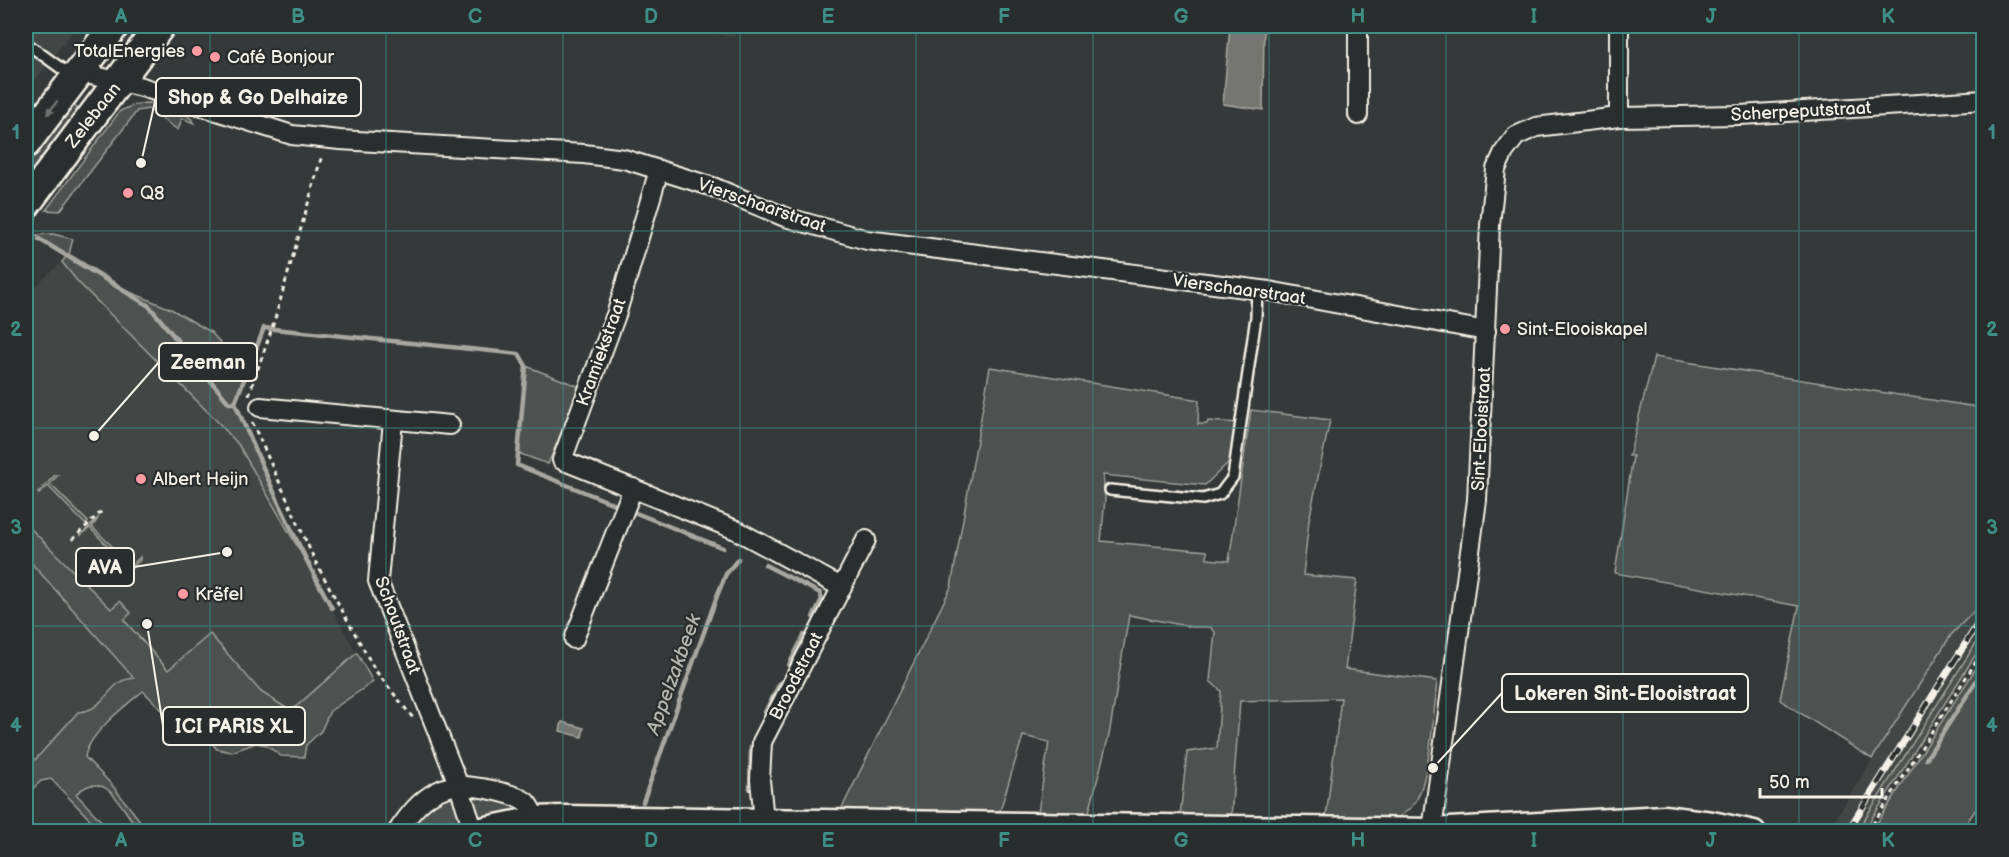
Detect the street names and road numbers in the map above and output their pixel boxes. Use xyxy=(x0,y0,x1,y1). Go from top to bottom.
street label: Zelebaan xyxy=(61,79,125,153)
street label: Scherpeputstraat xyxy=(1730,97,1872,126)
street label: Vierschaarstraat xyxy=(695,174,829,237)
street label: Vierschaarstraat xyxy=(1171,270,1307,309)
street label: Kramiekstraat xyxy=(572,295,631,409)
street label: Sint-Elooistraat xyxy=(1468,366,1495,492)
street label: Schoutstraat xyxy=(370,574,425,677)
street label: Broodstraat xyxy=(765,628,828,724)

